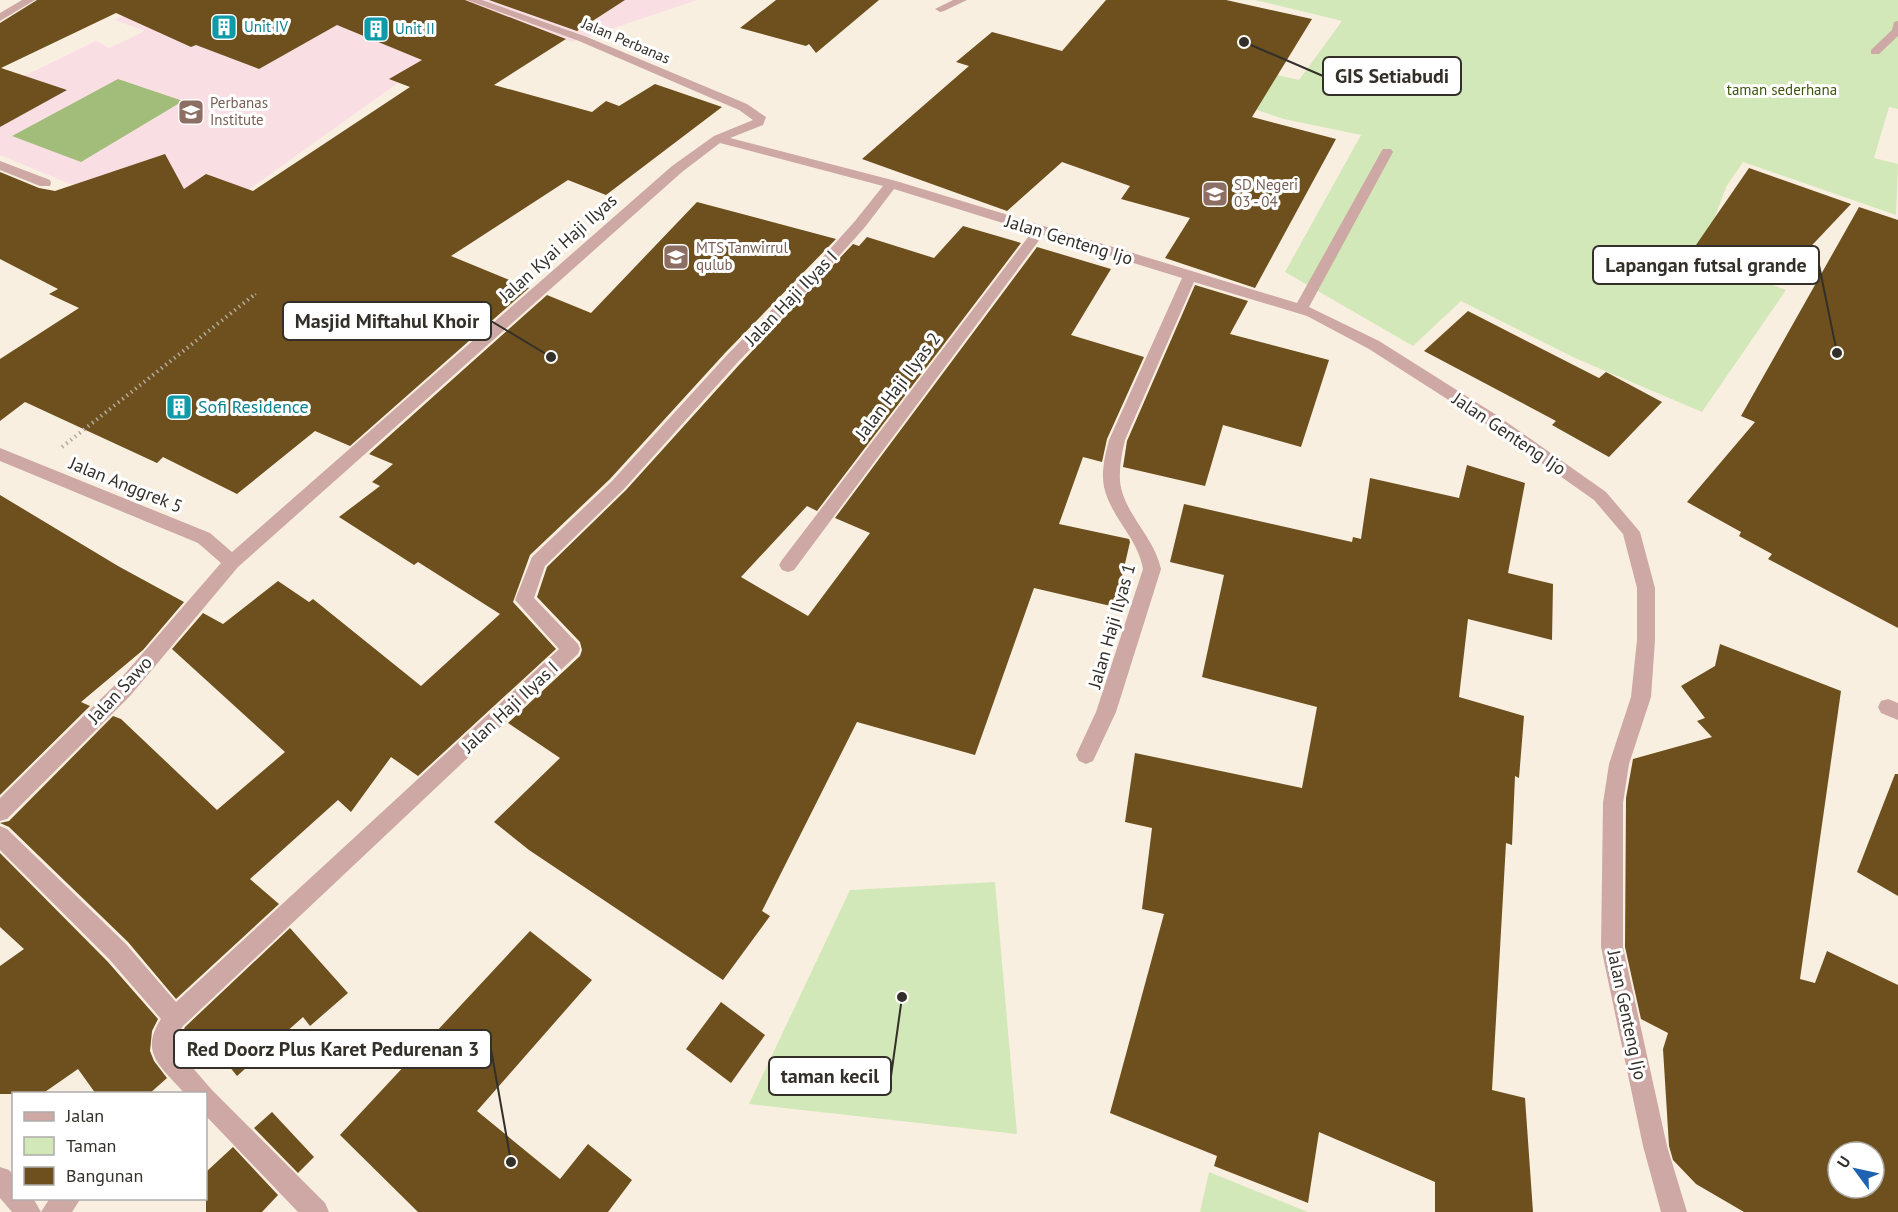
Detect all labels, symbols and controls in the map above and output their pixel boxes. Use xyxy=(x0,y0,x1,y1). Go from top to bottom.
building icon: Unit IV xyxy=(209,12,239,42)
street label: Jalan Perbanas xyxy=(578,13,673,68)
building icon: Unit II xyxy=(361,14,391,44)
place label: Unit IV xyxy=(244,17,288,36)
place label: Unit II xyxy=(395,19,435,38)
callout: GIS Setiabudi xyxy=(1323,57,1461,95)
text: GIS Setiabudi xyxy=(1335,63,1449,89)
park label: taman sederhana xyxy=(1727,80,1837,99)
place label: Perbanas Institute xyxy=(210,93,268,129)
school or university icon: Perbanas Institute xyxy=(176,97,206,127)
place label: SD Negeri 03 - 04 xyxy=(1234,175,1298,211)
school or university icon: SD Negeri 03 - 04 xyxy=(1200,179,1230,209)
street label: Jalan Kyai Haji Ilyas xyxy=(493,189,621,307)
street label: Jalan Genteng Ijo xyxy=(1002,209,1136,270)
place label: MTS Tanwirrul qulub xyxy=(696,238,788,274)
school or university icon: MTS Tanwirrul qulub xyxy=(661,242,691,272)
street label: Jalan Haji Ilyas I xyxy=(739,245,842,351)
callout: Lapangan futsal grande xyxy=(1593,246,1819,284)
text: Lapangan futsal grande xyxy=(1605,252,1807,278)
callout: Masjid Miftahul Khoir xyxy=(283,302,491,340)
text: Masjid Miftahul Khoir xyxy=(295,308,479,334)
street label: Jalan Haji Ilyas 2 xyxy=(849,327,945,445)
street label: Jalan Genteng Ijo xyxy=(1447,387,1570,480)
building icon: Sofi Residence xyxy=(164,392,194,422)
place label: Sofi Residence xyxy=(198,395,309,418)
street label: Jalan Anggrek 5 xyxy=(65,451,186,518)
street label: Jalan Haji Ilyas 1 xyxy=(1082,561,1140,692)
street label: Jalan Sawo xyxy=(82,651,157,729)
street label: Jalan Haji Ilyas I xyxy=(456,656,563,758)
street label: Jalan Genteng Ijo xyxy=(1602,947,1652,1082)
callout: Red Doorz Plus Karet Pedurenan 3 xyxy=(174,1030,491,1068)
text: Red Doorz Plus Karet Pedurenan 3 xyxy=(187,1036,479,1062)
callout: taman kecil xyxy=(769,1057,891,1095)
text: taman kecil xyxy=(781,1063,879,1089)
legend xyxy=(12,1092,207,1200)
text: Jalan xyxy=(65,1104,104,1127)
text: Taman xyxy=(66,1134,116,1157)
north arrow xyxy=(1826,1140,1886,1200)
text: U xyxy=(1832,1152,1855,1171)
text: Bangunan xyxy=(66,1164,143,1187)

